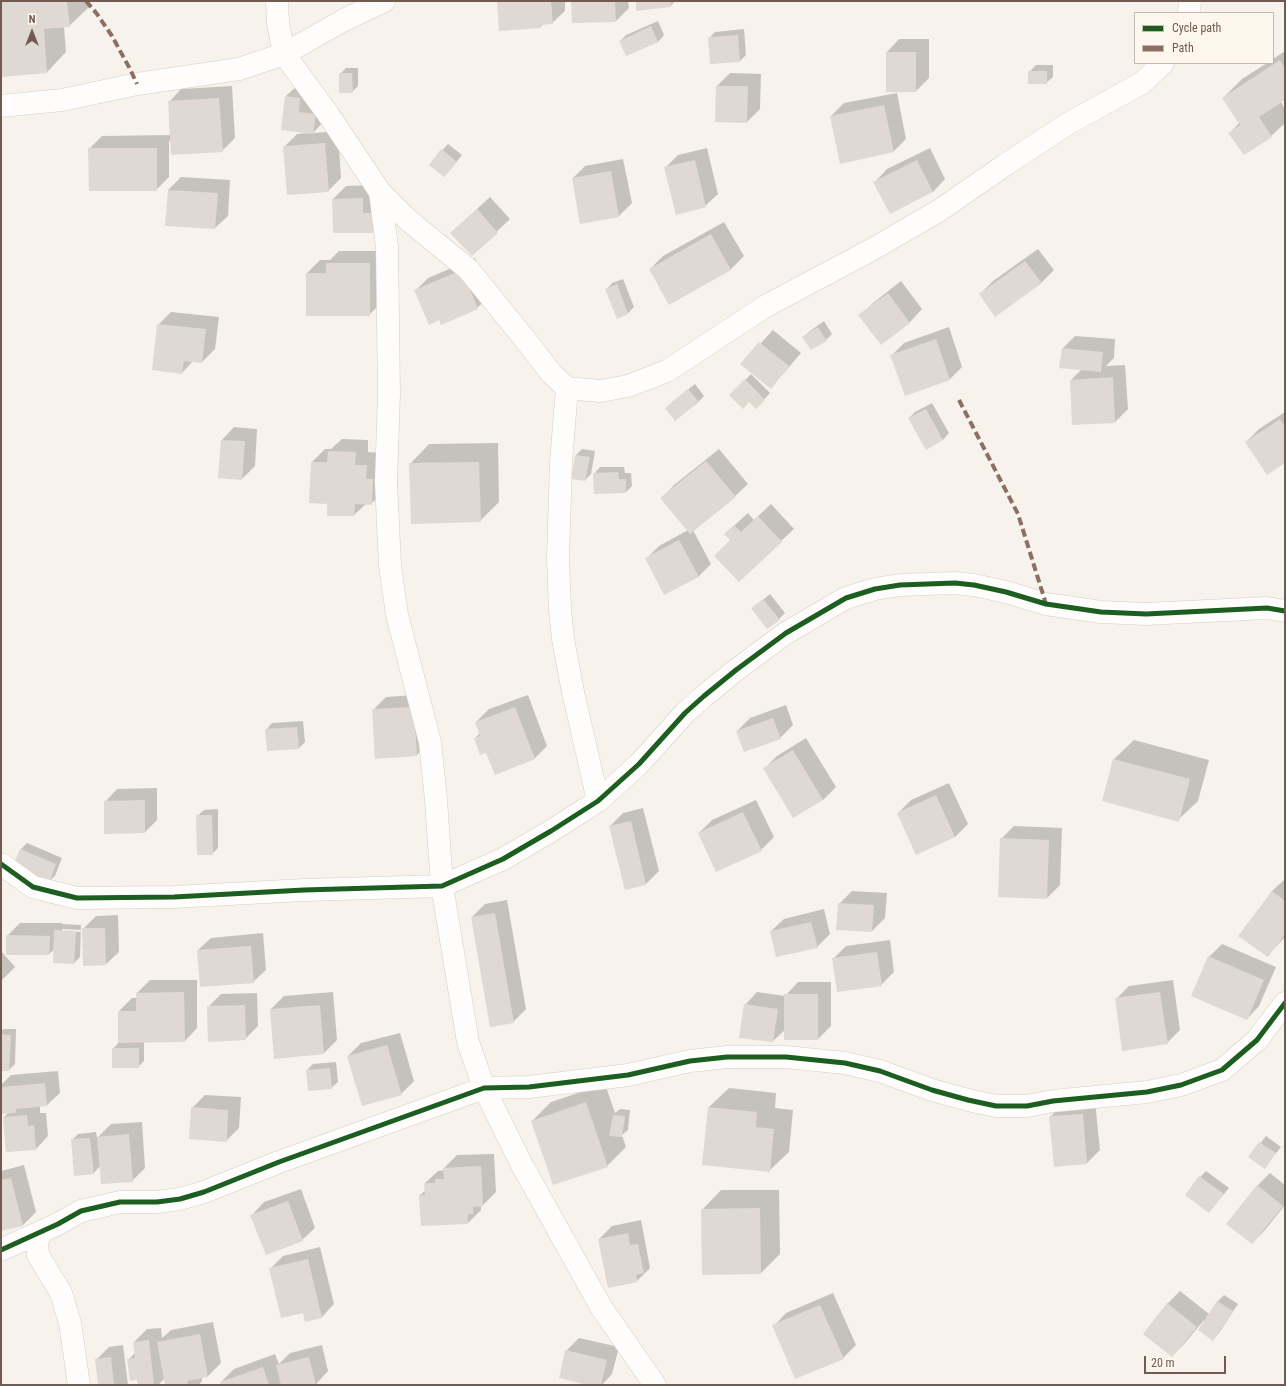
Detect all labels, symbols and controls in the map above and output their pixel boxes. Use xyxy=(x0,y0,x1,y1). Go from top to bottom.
north arrow xyxy=(12,12,52,52)
legend xyxy=(1134,12,1274,64)
text: N xyxy=(29,13,35,26)
text: Cycle path xyxy=(1172,21,1221,35)
text: Path xyxy=(1172,41,1194,55)
scale bar xyxy=(1146,1348,1228,1374)
text: 20 m xyxy=(1151,1356,1175,1370)

